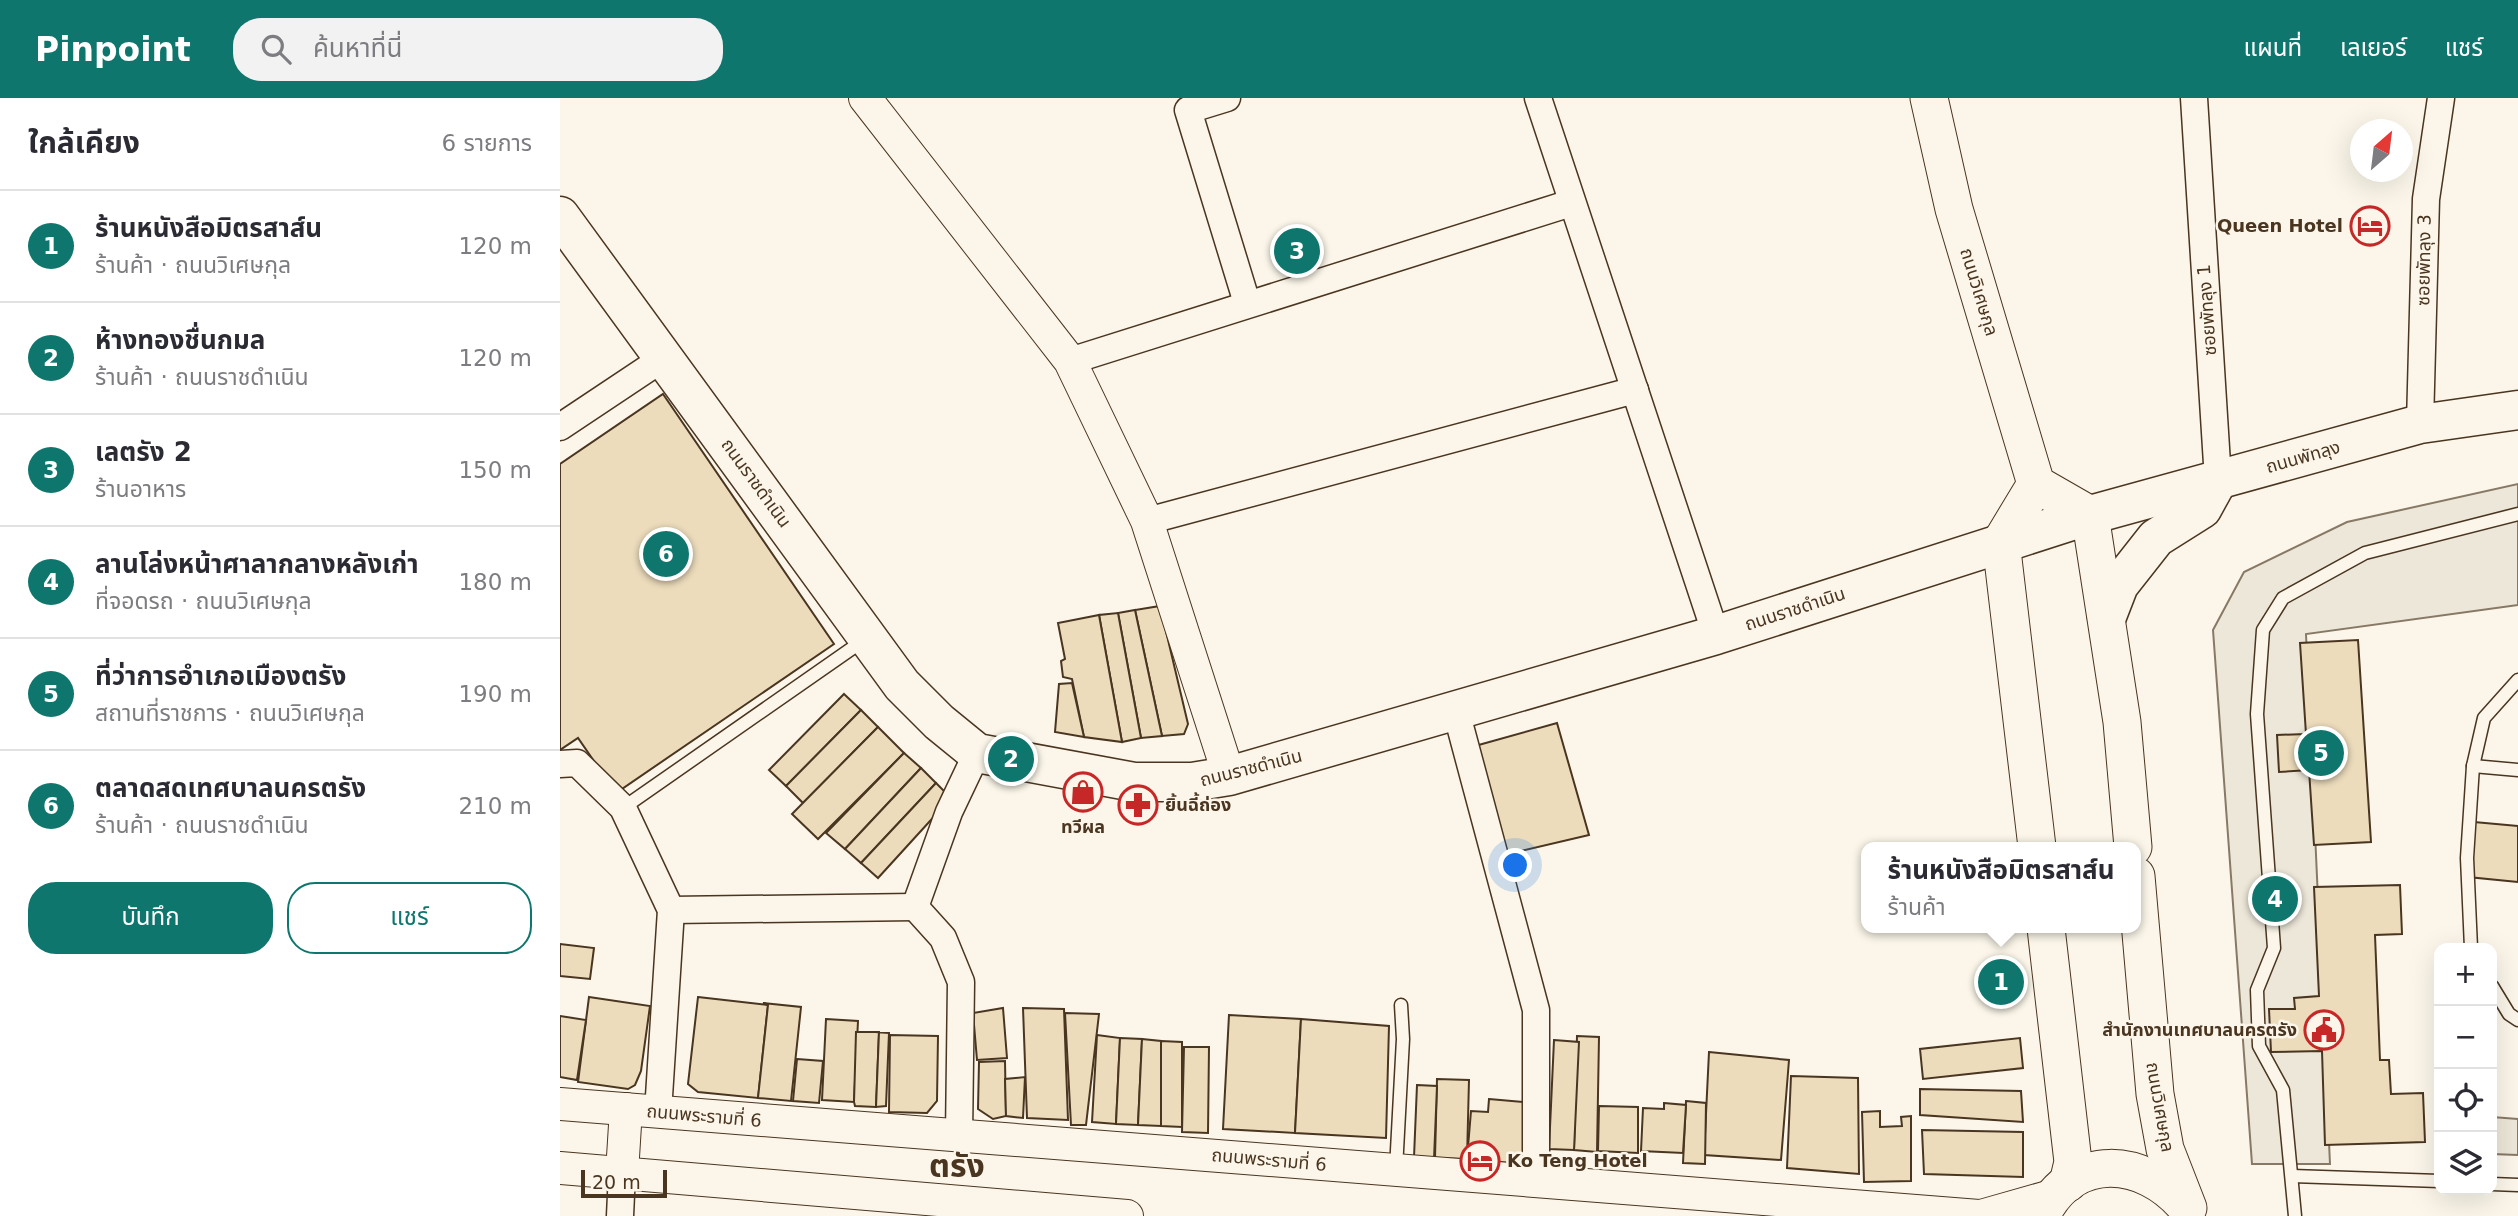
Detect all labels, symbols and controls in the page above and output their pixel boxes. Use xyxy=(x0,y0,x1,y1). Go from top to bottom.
search box xyxy=(233,18,723,81)
text: Pinpoint xyxy=(35,30,191,69)
icon: search xyxy=(257,30,295,68)
text: ค้นหาที่นี่ xyxy=(313,33,402,63)
text: แผนที่ xyxy=(2244,34,2302,62)
text: เลเยอร์ xyxy=(2340,34,2407,62)
text: แชร์ xyxy=(2445,34,2483,62)
north arrow xyxy=(2350,119,2413,182)
text: ใกล้เคียง xyxy=(28,125,140,160)
text: 6 รายการ xyxy=(441,130,532,156)
hotel icon: Queen Hotel xyxy=(2349,205,2391,247)
text: ร้านหนังสือมิตรสาส์น xyxy=(95,213,322,243)
street label: ซอยพัทลุง 3 xyxy=(2412,214,2436,306)
place label: Queen Hotel xyxy=(2217,215,2343,236)
pin: 3 xyxy=(1274,225,1320,277)
text: 1 xyxy=(43,233,59,259)
text: 120 m xyxy=(458,233,532,259)
street label: ถนนวิเศษกุล xyxy=(1955,245,2003,339)
text: ร้านค้า · ถนนวิเศษกุล xyxy=(95,252,291,278)
street label: ซอยพัทลุง 1 xyxy=(2193,264,2221,356)
text: ห้างทองชื่นกมล xyxy=(95,325,265,355)
text: 2 xyxy=(43,345,59,371)
text: 120 m xyxy=(458,345,532,371)
text: ร้านค้า · ถนนราชดำเนิน xyxy=(95,364,309,390)
street label: ถนนราชดำเนิน xyxy=(717,434,796,531)
street label: ถนนพัทลุง xyxy=(2263,436,2343,478)
text: เลตรัง 2 xyxy=(95,437,192,467)
text: 3 xyxy=(43,457,59,483)
text: 150 m xyxy=(458,457,532,483)
text: ร้านอาหาร xyxy=(95,476,186,502)
pin: 6 xyxy=(643,528,689,580)
text: ลานโล่งหน้าศาลากลางหลังเก่า xyxy=(95,549,419,579)
text: 4 xyxy=(43,569,59,595)
text: 180 m xyxy=(458,569,532,595)
street label: ถนนราชดำเนิน xyxy=(1742,582,1848,635)
text: ที่จอดรถ · ถนนวิเศษกุล xyxy=(95,588,312,614)
text: ที่ว่าการอำเภอเมืองตรัง xyxy=(95,661,346,691)
text: 5 xyxy=(43,681,59,707)
text: 190 m xyxy=(458,681,532,707)
text: สถานที่ราชการ · ถนนวิเศษกุล xyxy=(95,700,365,726)
pin: 5 xyxy=(2298,727,2344,779)
pin: 2 xyxy=(988,733,1034,785)
street label: ถนนราชดำเนิน xyxy=(1198,745,1304,790)
shop icon: ทวีผล xyxy=(1062,771,1104,813)
text: ตลาดสดเทศบาลนครตรัง xyxy=(95,773,366,803)
pharmacy icon: ยิ้นฉี้ถ่อง xyxy=(1117,784,1159,826)
place label: ยิ้นฉี้ถ่อง xyxy=(1165,792,1231,815)
text: 6 xyxy=(43,793,59,819)
text: 210 m xyxy=(458,793,532,819)
text: ร้านค้า · ถนนราชดำเนิน xyxy=(95,812,309,838)
place label: ทวีผล xyxy=(1061,816,1105,837)
popup xyxy=(1861,842,2141,933)
your location xyxy=(1498,848,1532,882)
text: ร้านหนังสือมิตรสาส์น xyxy=(1887,855,2115,885)
pin: 4 xyxy=(2252,873,2298,925)
button: บันทึก xyxy=(28,882,273,954)
button: แชร์ xyxy=(287,882,532,954)
text: ร้านค้า xyxy=(1887,894,1946,920)
map controls xyxy=(2434,943,2497,1195)
button: + xyxy=(2434,943,2497,1006)
pin: 1 xyxy=(1978,956,2024,1008)
button: − xyxy=(2434,1006,2497,1069)
public building icon: สำนักงานเทศบาลนครตรัง xyxy=(2303,1009,2345,1051)
place label: สำนักงานเทศบาลนครตรัง xyxy=(2102,1019,2297,1040)
street label: ถนนวิเศษกุล xyxy=(2141,1060,2179,1154)
button: locate xyxy=(2434,1069,2497,1132)
street label: ถนนพระรามที่ 6 xyxy=(646,1098,763,1131)
button: layers xyxy=(2434,1132,2497,1195)
hotel icon: Ko Teng Hotel xyxy=(1459,1140,1501,1182)
street label: ถนนพระรามที่ 6 xyxy=(1211,1142,1328,1175)
district label: ตรัง xyxy=(929,1147,985,1185)
place label: Ko Teng Hotel xyxy=(1507,1150,1648,1171)
scale bar xyxy=(581,1167,667,1199)
text: 20 m xyxy=(592,1171,641,1193)

